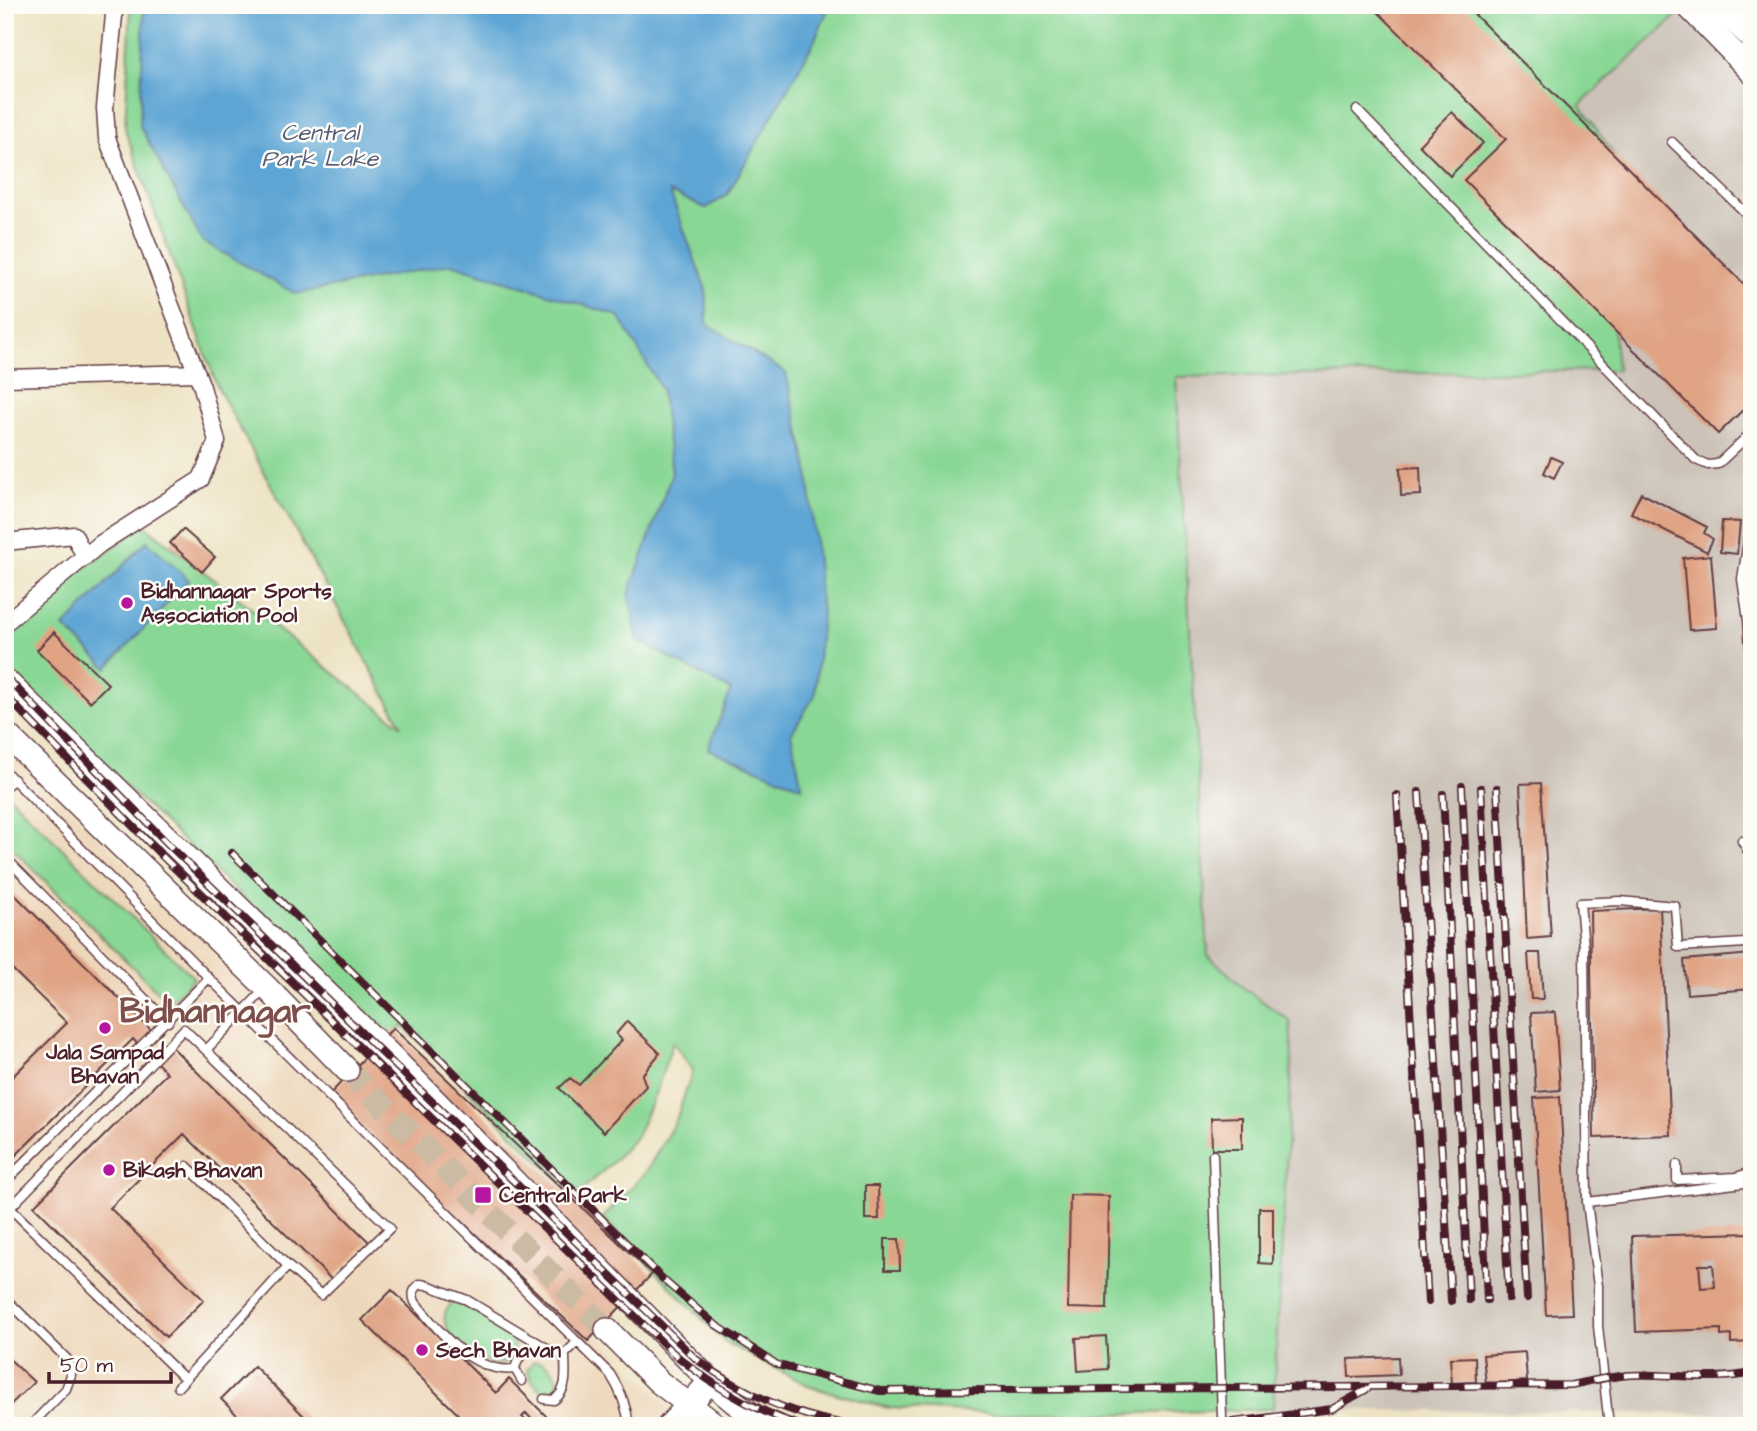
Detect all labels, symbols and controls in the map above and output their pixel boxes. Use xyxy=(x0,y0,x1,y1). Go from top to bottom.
water label: Central Park Lake xyxy=(262,117,380,175)
place label: Bidhannagar Sports Association Pool xyxy=(141,577,332,630)
marker: Bidhannagar Sports Association Pool xyxy=(119,595,135,611)
district label: Bidhannagar xyxy=(119,987,311,1038)
marker: Jala Sampad Bhavan xyxy=(97,1020,113,1036)
place label: Jala Sampad Bhavan xyxy=(45,1038,164,1091)
place label: Bikash Bhavan xyxy=(123,1156,263,1185)
marker: Bikash Bhavan xyxy=(101,1162,117,1178)
place label: Central Park xyxy=(499,1181,627,1210)
marker: Central Park xyxy=(473,1185,493,1205)
place label: Sech Bhavan xyxy=(435,1336,562,1365)
scale bar xyxy=(49,1340,172,1384)
marker: Sech Bhavan xyxy=(414,1342,430,1358)
text: 50 m xyxy=(60,1351,114,1380)

